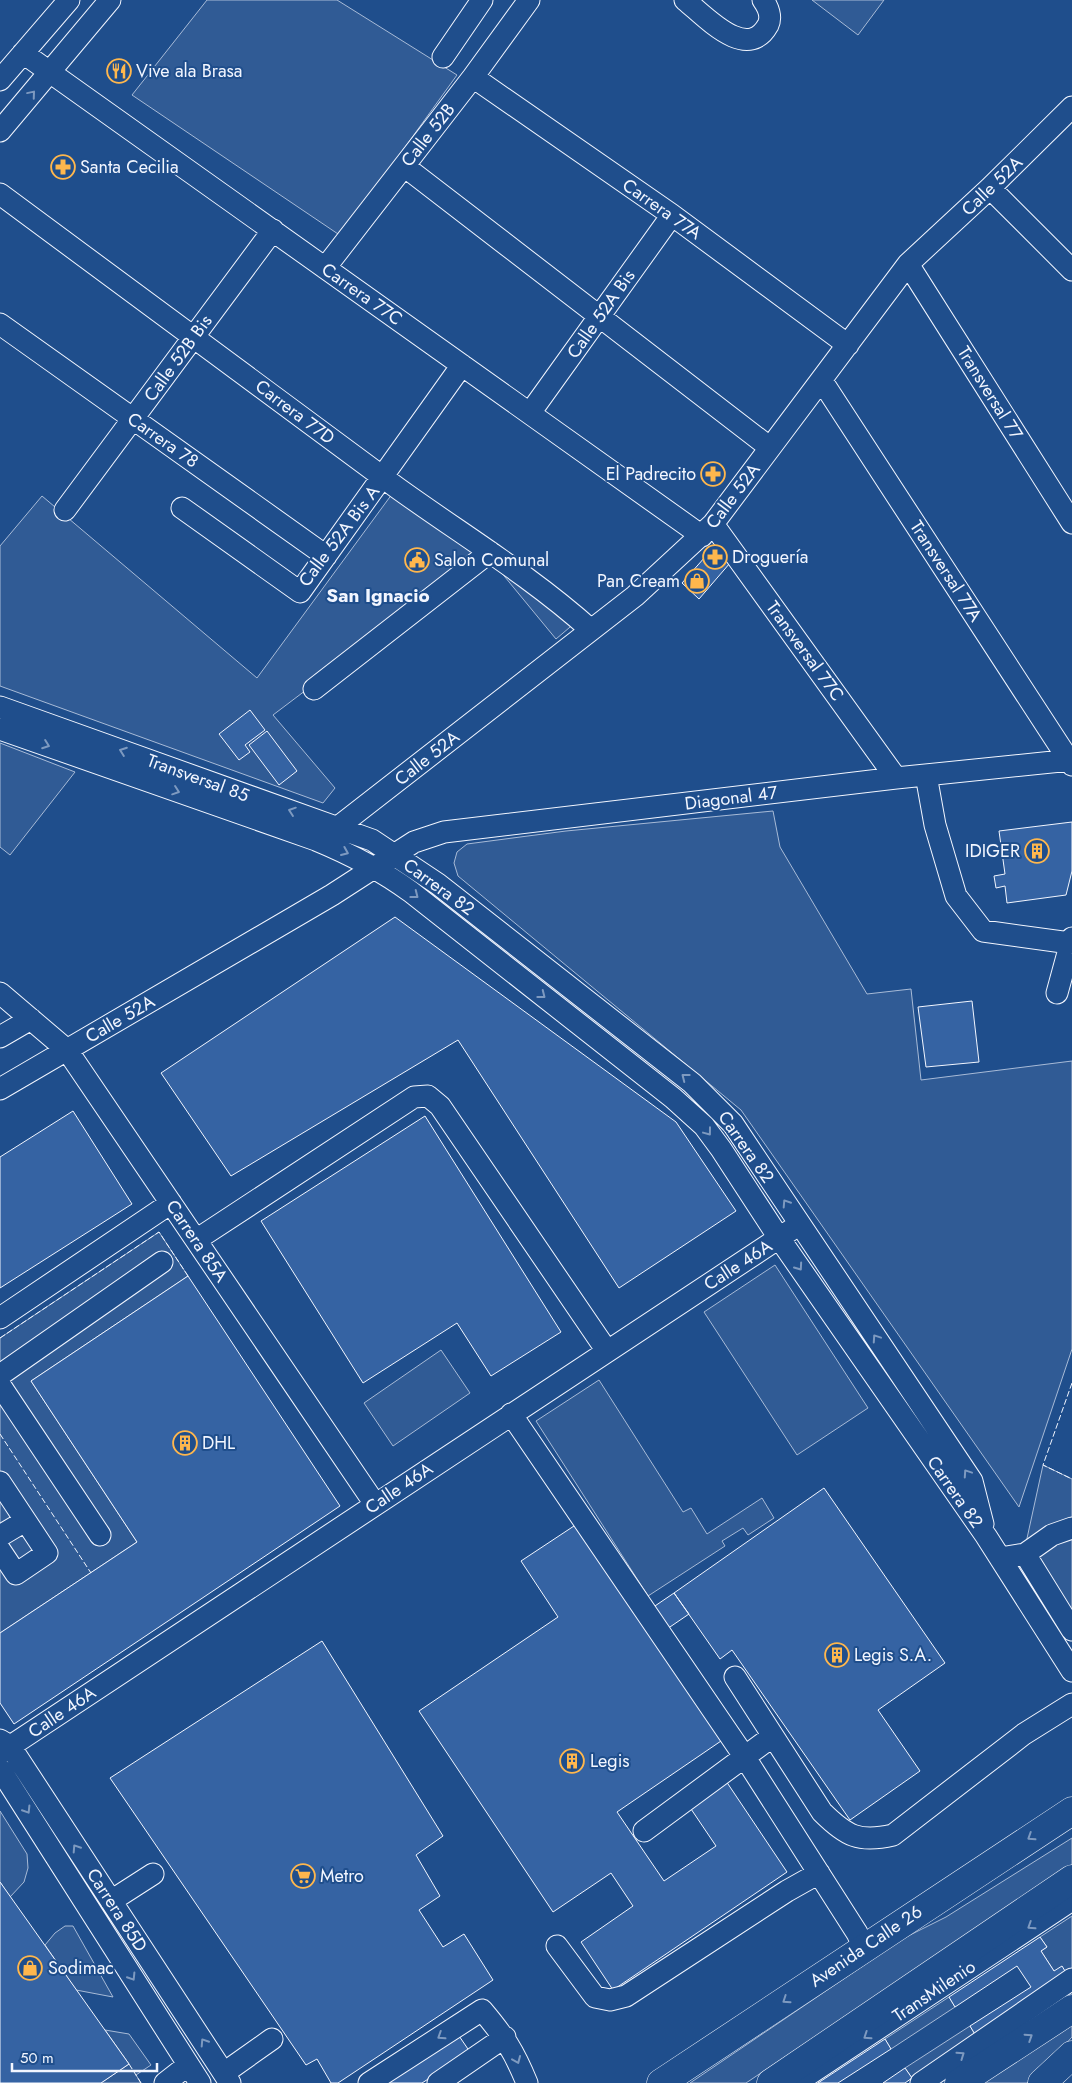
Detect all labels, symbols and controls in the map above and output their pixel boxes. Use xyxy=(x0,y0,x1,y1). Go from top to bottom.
restaurant icon: Vive ala Brasa xyxy=(106,58,132,84)
place label: Vive ala Brasa xyxy=(136,58,243,84)
one-way arrow xyxy=(26,91,35,100)
street label: Calle 52B xyxy=(395,98,461,172)
street label: Calle 52A xyxy=(956,150,1029,222)
pharmacy icon: Santa Cecilia xyxy=(50,154,76,180)
place label: Santa Cecilia xyxy=(80,154,179,180)
street label: Carrera 77A xyxy=(617,172,707,246)
street label: Carrera 77C xyxy=(316,257,408,331)
street label: Calle 52A Bis xyxy=(561,264,641,364)
street label: Calle 52B Bis xyxy=(138,309,218,407)
street label: Transversal 77 xyxy=(951,341,1029,445)
street label: Carrera 77D xyxy=(250,373,340,451)
street label: Carrera 78 xyxy=(122,406,204,474)
street label: Calle 52A xyxy=(700,458,766,534)
place label: El Padrecito xyxy=(606,461,696,487)
pharmacy icon: El Padrecito xyxy=(700,461,726,487)
street label: Calle 52A Bis A xyxy=(292,480,386,592)
street label: Transversal 77A xyxy=(904,515,989,627)
pharmacy icon: Droguería xyxy=(702,544,728,570)
place label: Droguería xyxy=(732,544,808,570)
public building icon: Salon Comunal xyxy=(404,547,430,573)
place label: Salon Comunal xyxy=(434,547,549,573)
place label: Pan Cream xyxy=(597,568,680,594)
shop icon: Pan Cream xyxy=(684,568,710,594)
district label: San Ignacio xyxy=(326,582,430,609)
street label: Transversal 77C xyxy=(760,596,850,706)
street label: Calle 52A xyxy=(389,724,465,792)
one-way arrow xyxy=(41,739,50,749)
one-way arrow xyxy=(119,747,127,757)
street label: Transversal 85 xyxy=(143,748,253,808)
street label: Diagonal 47 xyxy=(683,779,779,817)
one-way arrow xyxy=(171,785,180,795)
one-way arrow xyxy=(289,807,297,817)
place label: IDIGER xyxy=(965,838,1020,864)
building icon: IDIGER xyxy=(1024,838,1050,864)
one-way arrow xyxy=(340,846,349,856)
street label: Carrera 82 xyxy=(398,852,480,922)
one-way arrow xyxy=(409,889,419,898)
street label: Calle 52A xyxy=(80,989,160,1049)
one-way arrow xyxy=(537,990,546,999)
one-way arrow xyxy=(681,1074,691,1083)
street label: Carrera 82 xyxy=(712,1106,780,1188)
one-way arrow xyxy=(702,1126,711,1136)
street label: Carrera 85A xyxy=(160,1195,234,1288)
one-way arrow xyxy=(783,1200,792,1209)
street label: Calle 46A xyxy=(699,1233,777,1297)
one-way arrow xyxy=(793,1261,802,1270)
one-way arrow xyxy=(873,1335,882,1344)
building icon: DHL xyxy=(172,1430,198,1456)
place label: DHL xyxy=(202,1430,235,1456)
street label: Carrera 82 xyxy=(921,1451,989,1533)
street label: Calle 46A xyxy=(360,1456,438,1520)
one-way arrow xyxy=(964,1469,973,1479)
building icon: Legis S.A. xyxy=(824,1642,850,1668)
place label: Legis S.A. xyxy=(854,1642,932,1668)
street label: Calle 46A xyxy=(23,1680,101,1744)
building icon: Legis xyxy=(559,1748,585,1774)
place label: Legis xyxy=(590,1748,630,1774)
one-way arrow xyxy=(20,1804,30,1813)
one-way arrow xyxy=(1028,1831,1037,1840)
one-way arrow xyxy=(73,1844,83,1853)
street label: Carrera 85D xyxy=(80,1863,154,1957)
supermarket icon: Metro xyxy=(290,1863,316,1889)
place label: Metro xyxy=(320,1863,364,1889)
street label: Avenida Calle 26 xyxy=(804,1899,928,1993)
one-way arrow xyxy=(1028,1920,1037,1930)
street label: TransMilenio xyxy=(887,1954,981,2028)
shop icon: Sodimac xyxy=(17,1955,43,1981)
place label: Sodimac xyxy=(48,1955,114,1981)
one-way arrow xyxy=(126,1971,135,1980)
one-way arrow xyxy=(782,1994,792,2003)
one-way arrow xyxy=(437,2030,446,2040)
one-way arrow xyxy=(863,2030,873,2039)
one-way arrow xyxy=(1024,2034,1033,2043)
one-way arrow xyxy=(201,2038,210,2048)
scale bar xyxy=(12,2040,158,2072)
text: 50 m xyxy=(20,2047,54,2069)
one-way arrow xyxy=(955,2052,965,2061)
one-way arrow xyxy=(510,2055,521,2064)

